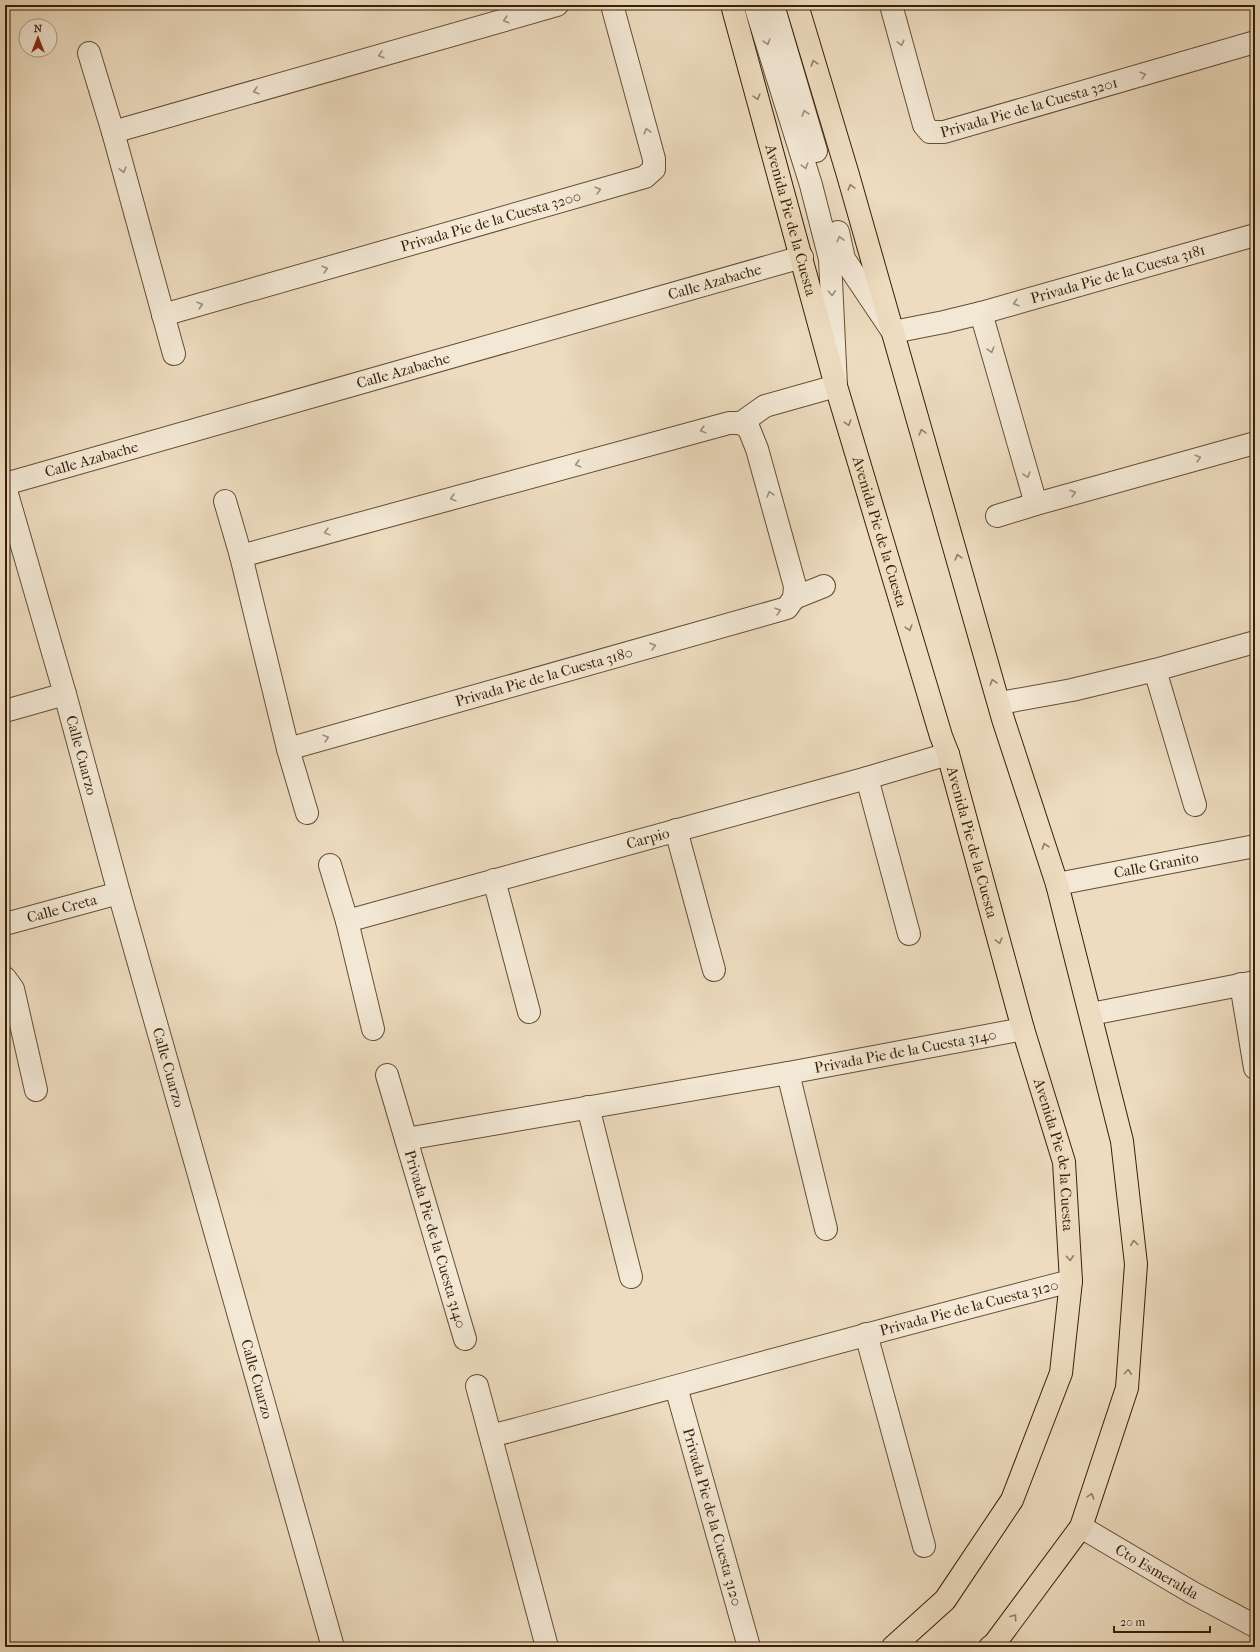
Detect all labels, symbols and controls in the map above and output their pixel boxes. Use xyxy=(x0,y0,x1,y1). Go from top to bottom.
one-way arrow xyxy=(503,15,510,24)
north arrow xyxy=(18,18,58,58)
text: N xyxy=(34,22,43,35)
one-way arrow xyxy=(762,39,771,46)
one-way arrow xyxy=(897,39,905,46)
one-way arrow xyxy=(378,50,385,59)
one-way arrow xyxy=(810,59,819,66)
one-way arrow xyxy=(1139,71,1146,80)
street label: Privada Pie de la Cuesta 3201 xyxy=(938,73,1120,142)
one-way arrow xyxy=(253,86,260,95)
one-way arrow xyxy=(752,93,761,100)
one-way arrow xyxy=(801,110,810,117)
one-way arrow xyxy=(643,128,652,135)
street label: Avenida Pie de la Cuesta xyxy=(761,141,820,299)
one-way arrow xyxy=(800,163,809,170)
one-way arrow xyxy=(118,166,127,173)
one-way arrow xyxy=(847,184,856,191)
one-way arrow xyxy=(594,186,601,195)
street label: Privada Pie de la Cuesta 3200 xyxy=(399,187,583,256)
one-way arrow xyxy=(836,235,844,242)
street label: Privada Pie de la Cuesta 3181 xyxy=(1028,241,1207,307)
street label: Calle Azabache xyxy=(666,260,764,304)
one-way arrow xyxy=(321,265,328,274)
one-way arrow xyxy=(827,290,836,296)
one-way arrow xyxy=(1012,298,1019,307)
one-way arrow xyxy=(197,301,204,310)
one-way arrow xyxy=(986,347,995,354)
street label: Calle Azabache xyxy=(354,349,453,392)
one-way arrow xyxy=(843,419,852,426)
one-way arrow xyxy=(700,425,707,434)
one-way arrow xyxy=(918,429,927,436)
street label: Calle Azabache xyxy=(43,437,141,481)
street label: Avenida Pie de la Cuesta xyxy=(848,453,911,610)
one-way arrow xyxy=(1195,455,1202,463)
one-way arrow xyxy=(575,459,582,468)
one-way arrow xyxy=(1022,471,1031,478)
one-way arrow xyxy=(1069,489,1076,498)
one-way arrow xyxy=(766,490,774,497)
one-way arrow xyxy=(449,493,456,502)
one-way arrow xyxy=(324,527,331,536)
one-way arrow xyxy=(954,554,963,561)
one-way arrow xyxy=(775,607,782,616)
one-way arrow xyxy=(904,624,913,631)
one-way arrow xyxy=(649,642,656,651)
street label: Privada Pie de la Cuesta 3180 xyxy=(453,643,635,710)
one-way arrow xyxy=(990,679,998,685)
street label: Calle Cuarzo xyxy=(62,713,101,798)
one-way arrow xyxy=(322,734,329,743)
street label: Avenida Pie de la Cuesta xyxy=(943,763,1002,921)
street label: Carpio xyxy=(624,824,672,853)
one-way arrow xyxy=(1041,843,1049,850)
street label: Calle Granito xyxy=(1112,848,1200,882)
street label: Calle Creta xyxy=(25,890,100,927)
one-way arrow xyxy=(994,937,1003,944)
street label: Calle Cuarzo xyxy=(149,1025,188,1110)
street label: Privada Pie de la Cuesta 3140 xyxy=(813,1025,998,1077)
street label: Avenida Pie de la Cuesta xyxy=(1029,1075,1077,1233)
street label: Privada Pie de la Cuesta 3140 xyxy=(401,1148,470,1330)
one-way arrow xyxy=(1129,1240,1138,1246)
one-way arrow xyxy=(1065,1255,1074,1261)
street label: Privada Pie de la Cuesta 3120 xyxy=(878,1276,1060,1340)
street label: Calle Cuarzo xyxy=(237,1337,277,1421)
one-way arrow xyxy=(1124,1369,1133,1375)
street label: Privada Pie de la Cuesta 3120 xyxy=(679,1426,746,1608)
one-way arrow xyxy=(1086,1493,1095,1500)
street label: Cto Esmeralda xyxy=(1112,1540,1202,1604)
scale bar xyxy=(1114,1608,1210,1634)
one-way arrow xyxy=(1009,1614,1016,1621)
text: 20 m xyxy=(1120,1615,1145,1629)

